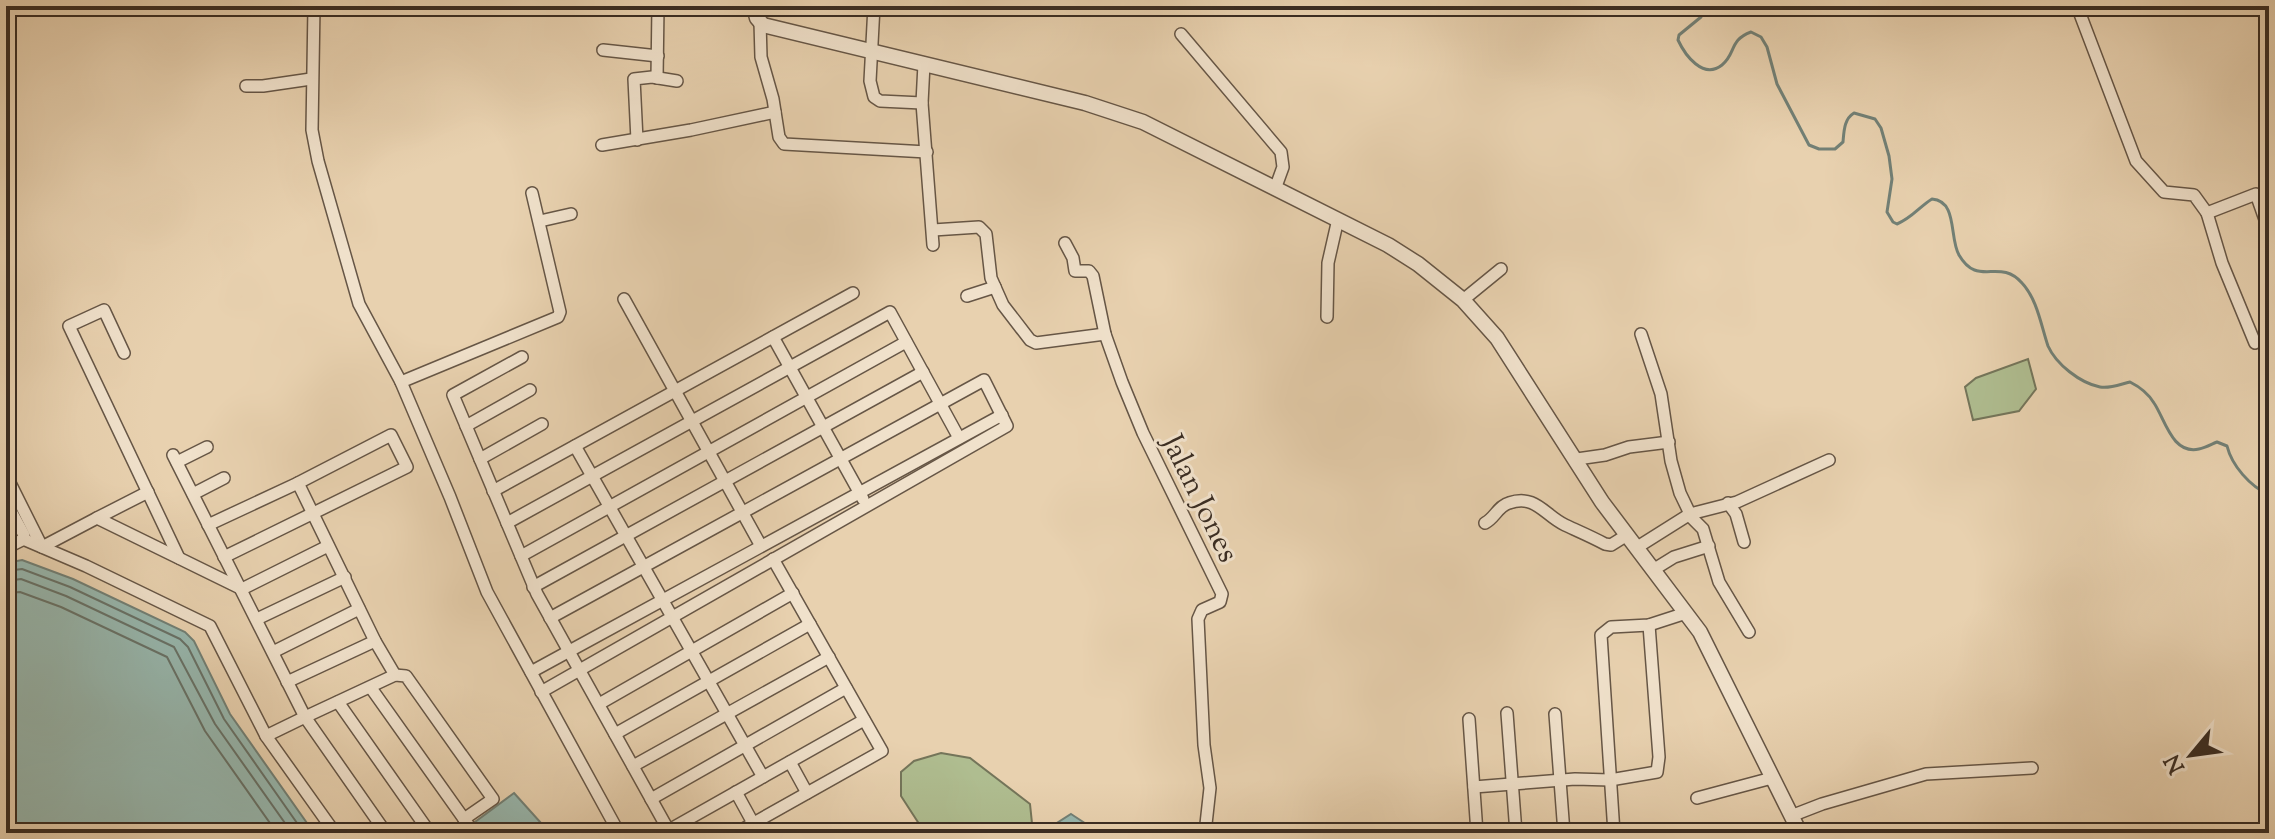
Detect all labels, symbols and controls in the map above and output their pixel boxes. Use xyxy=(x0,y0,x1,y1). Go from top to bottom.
street label: Jalan Jones xyxy=(1148,426,1248,570)
north arrow xyxy=(2151,715,2231,795)
text: N xyxy=(2158,747,2194,779)

